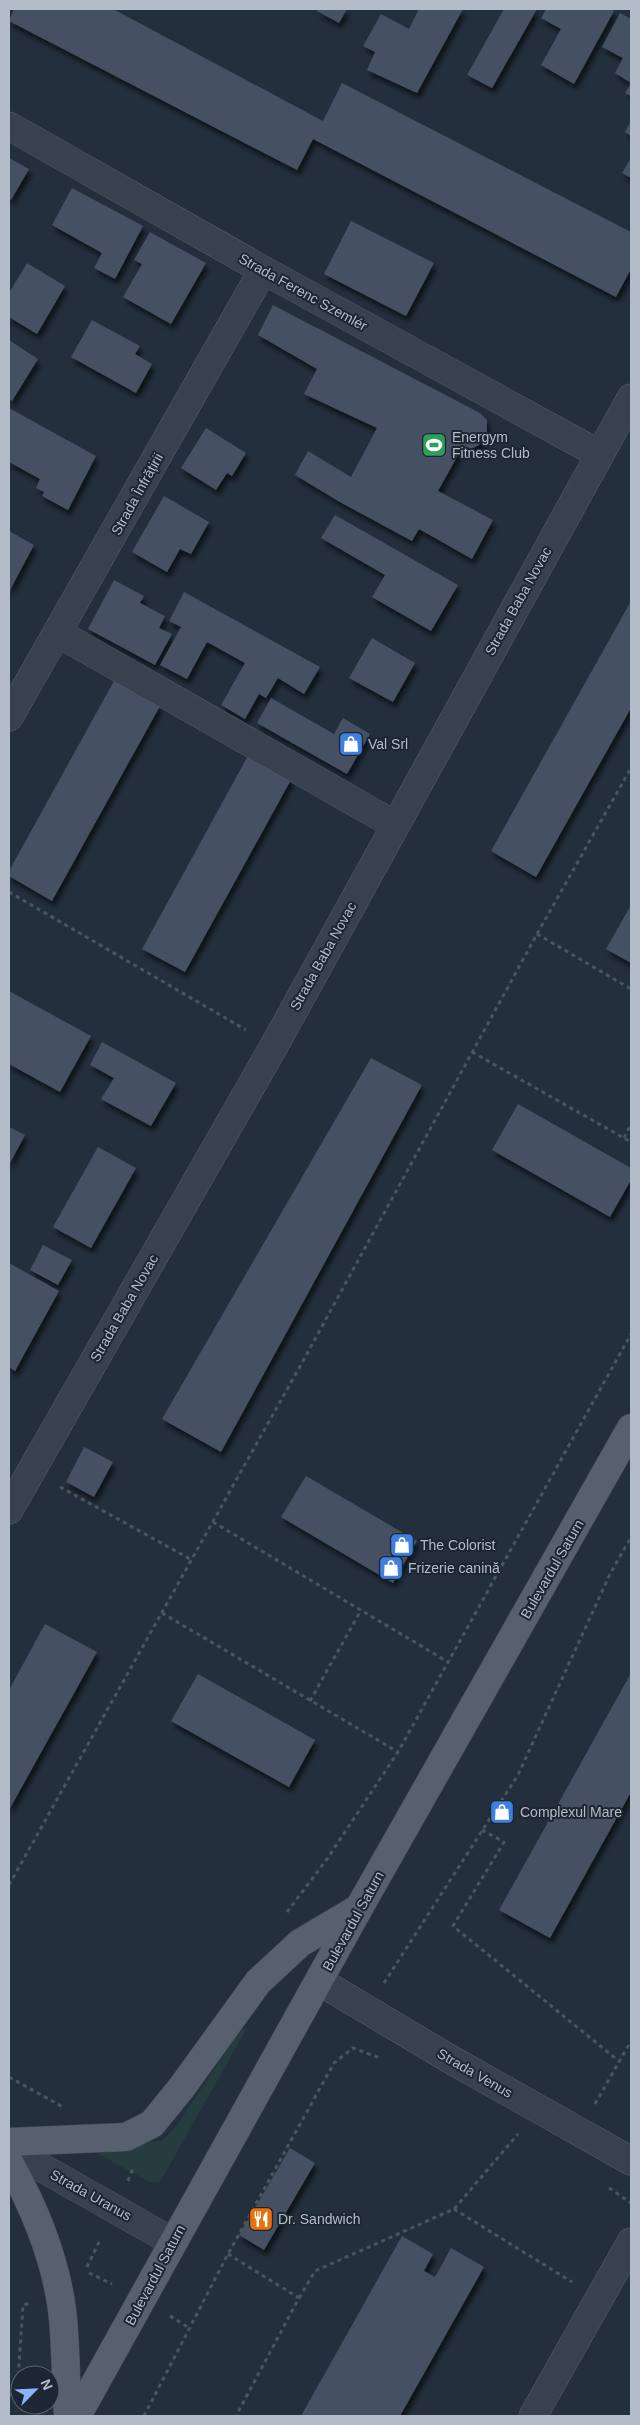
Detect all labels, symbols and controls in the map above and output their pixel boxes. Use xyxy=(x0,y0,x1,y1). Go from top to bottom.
street label: Strada Ferenc Szemlér xyxy=(236,250,370,334)
place label: Energym Fitness Club xyxy=(452,429,530,461)
sports icon: Energym Fitness Club xyxy=(421,432,447,458)
street label: Strada Înfrățirii xyxy=(108,450,166,538)
street label: Strada Baba Novac xyxy=(482,544,554,658)
shop icon: Val Srl xyxy=(338,731,364,757)
place label: Val Srl xyxy=(368,736,408,752)
street label: Strada Baba Novac xyxy=(287,899,359,1013)
street label: Strada Baba Novac xyxy=(87,1251,161,1365)
street label: Bulevardul Saturn xyxy=(517,1517,587,1621)
shop icon: The Colorist xyxy=(389,1532,415,1558)
place label: The Colorist xyxy=(420,1537,496,1553)
shop icon: Frizerie canină xyxy=(378,1555,404,1581)
place label: Frizerie canină xyxy=(408,1560,500,1576)
shop icon: Complexul Mare xyxy=(489,1799,515,1825)
place label: Complexul Mare xyxy=(520,1804,622,1820)
street label: Bulevardul Saturn xyxy=(319,1868,387,1974)
street label: Strada Venus xyxy=(435,2045,515,2101)
street label: Strada Uranus xyxy=(48,2166,134,2224)
restaurant icon: Dr. Sandwich xyxy=(248,2206,274,2232)
place label: Dr. Sandwich xyxy=(278,2211,360,2227)
street label: Bulevardul Saturn xyxy=(122,2222,188,2328)
north arrow xyxy=(10,2365,60,2415)
text: N xyxy=(38,2377,56,2393)

